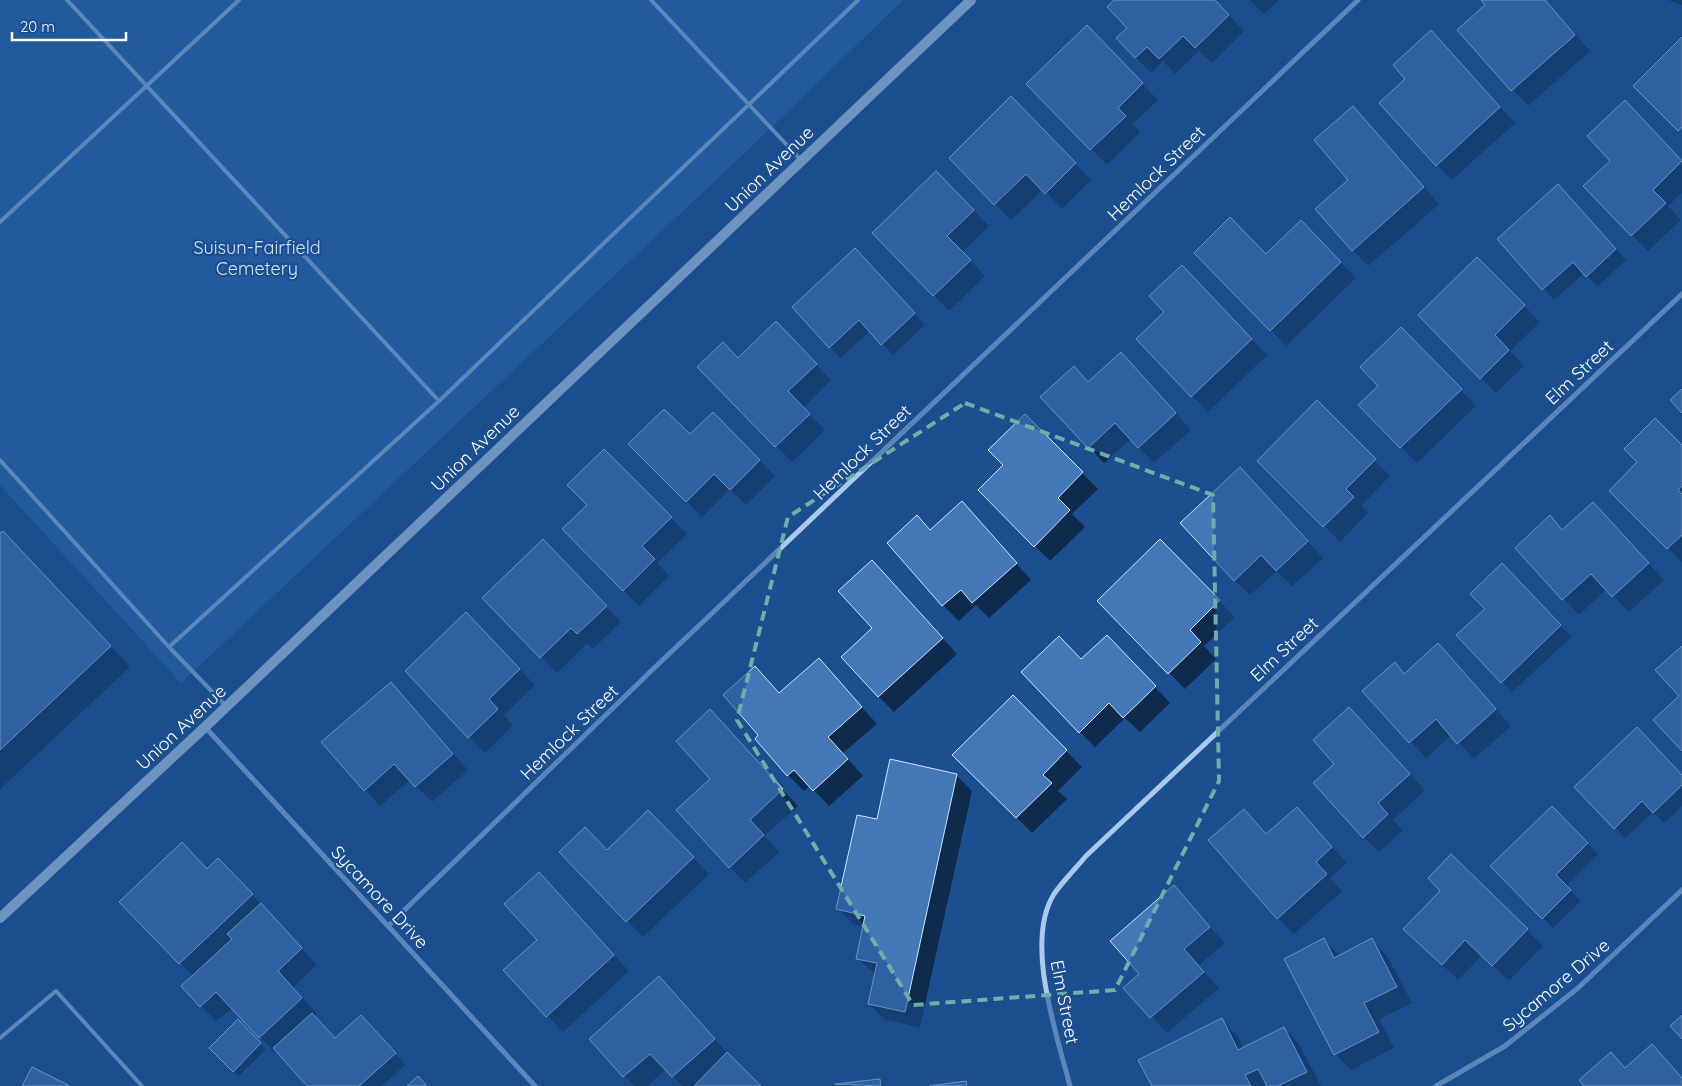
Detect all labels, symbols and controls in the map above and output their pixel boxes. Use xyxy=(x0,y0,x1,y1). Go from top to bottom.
scale bar xyxy=(12,10,126,42)
text: 20 m xyxy=(20,17,55,36)
street label: Hemlock Street xyxy=(1102,120,1210,226)
street label: Union Avenue xyxy=(720,121,818,217)
park label: Suisun-Fairfield Cemetery xyxy=(193,236,321,280)
street label: Elm Street xyxy=(1540,335,1618,409)
street label: Hemlock Street xyxy=(808,399,916,505)
street label: Union Avenue xyxy=(426,400,524,496)
street label: Elm Street xyxy=(1245,612,1323,686)
street label: Union Avenue xyxy=(131,679,231,775)
street label: Hemlock Street xyxy=(515,679,623,785)
street label: Sycamore Drive xyxy=(326,841,434,953)
street label: Sycamore Drive xyxy=(1498,934,1614,1036)
street label: Elm Street xyxy=(1046,958,1084,1046)

